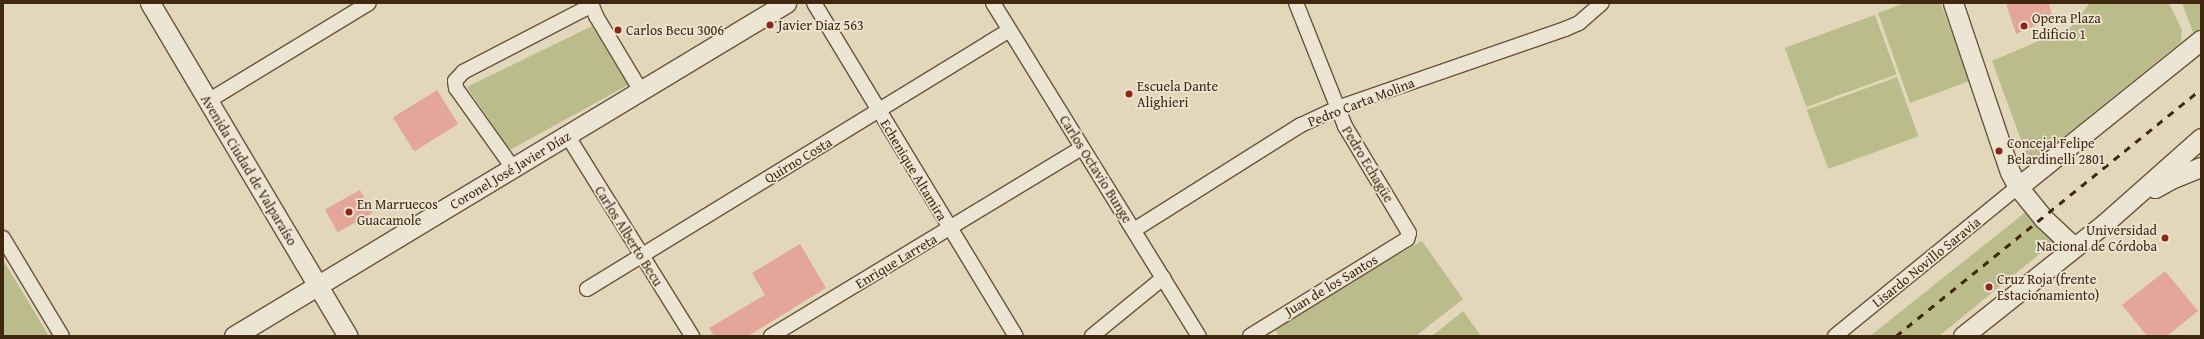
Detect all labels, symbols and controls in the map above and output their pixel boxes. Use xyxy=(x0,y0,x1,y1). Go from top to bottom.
place label: Opera Plaza Edificio 1 xyxy=(2032,10,2101,42)
place label: Javier Diaz 563 xyxy=(778,17,864,33)
marker: Javier Diaz 563 xyxy=(765,20,775,30)
marker: Opera Plaza Edificio 1 xyxy=(2019,21,2029,31)
place label: Carlos Becu 3006 xyxy=(626,22,724,38)
marker: Carlos Becu 3006 xyxy=(613,25,623,35)
street label: Pedro Carta Molina xyxy=(1305,74,1417,130)
place label: Escuela Dante Alighieri xyxy=(1137,78,1218,110)
marker: Escuela Dante Alighieri xyxy=(1124,89,1134,99)
street label: Avenida Ciudad de Valparaíso xyxy=(197,92,301,248)
street label: Carlos Octavio Bunge xyxy=(1056,112,1136,226)
street label: Echenique Altamira xyxy=(877,116,951,224)
street label: Pedro Echagüe xyxy=(1339,123,1397,205)
street label: Coronel José Javier Díaz xyxy=(447,127,573,213)
street label: Quirno Costa xyxy=(761,133,835,187)
place label: Concejal Felipe Belardinelli 2801 xyxy=(2007,135,2105,168)
marker: Concejal Felipe Belardinelli 2801 xyxy=(1994,146,2004,156)
street label: Carlos Alberto Becu xyxy=(591,183,667,289)
place label: En Marruecos Guacamole xyxy=(357,196,438,228)
marker: En Marruecos Guacamole xyxy=(344,207,354,217)
street label: Lisardo Novillo Saravia xyxy=(1869,213,1983,311)
place label: Universidad Nacional de Córdoba xyxy=(2036,222,2157,254)
street label: Enrique Larreta xyxy=(852,230,940,292)
marker: Universidad Nacional de Córdoba xyxy=(2160,233,2170,243)
street label: Juan de los Santos xyxy=(1282,251,1380,319)
place label: Cruz Roja (frente Estacionamiento) xyxy=(1997,271,2099,304)
marker: Cruz Roja (frente Estacionamiento) xyxy=(1984,282,1994,292)

